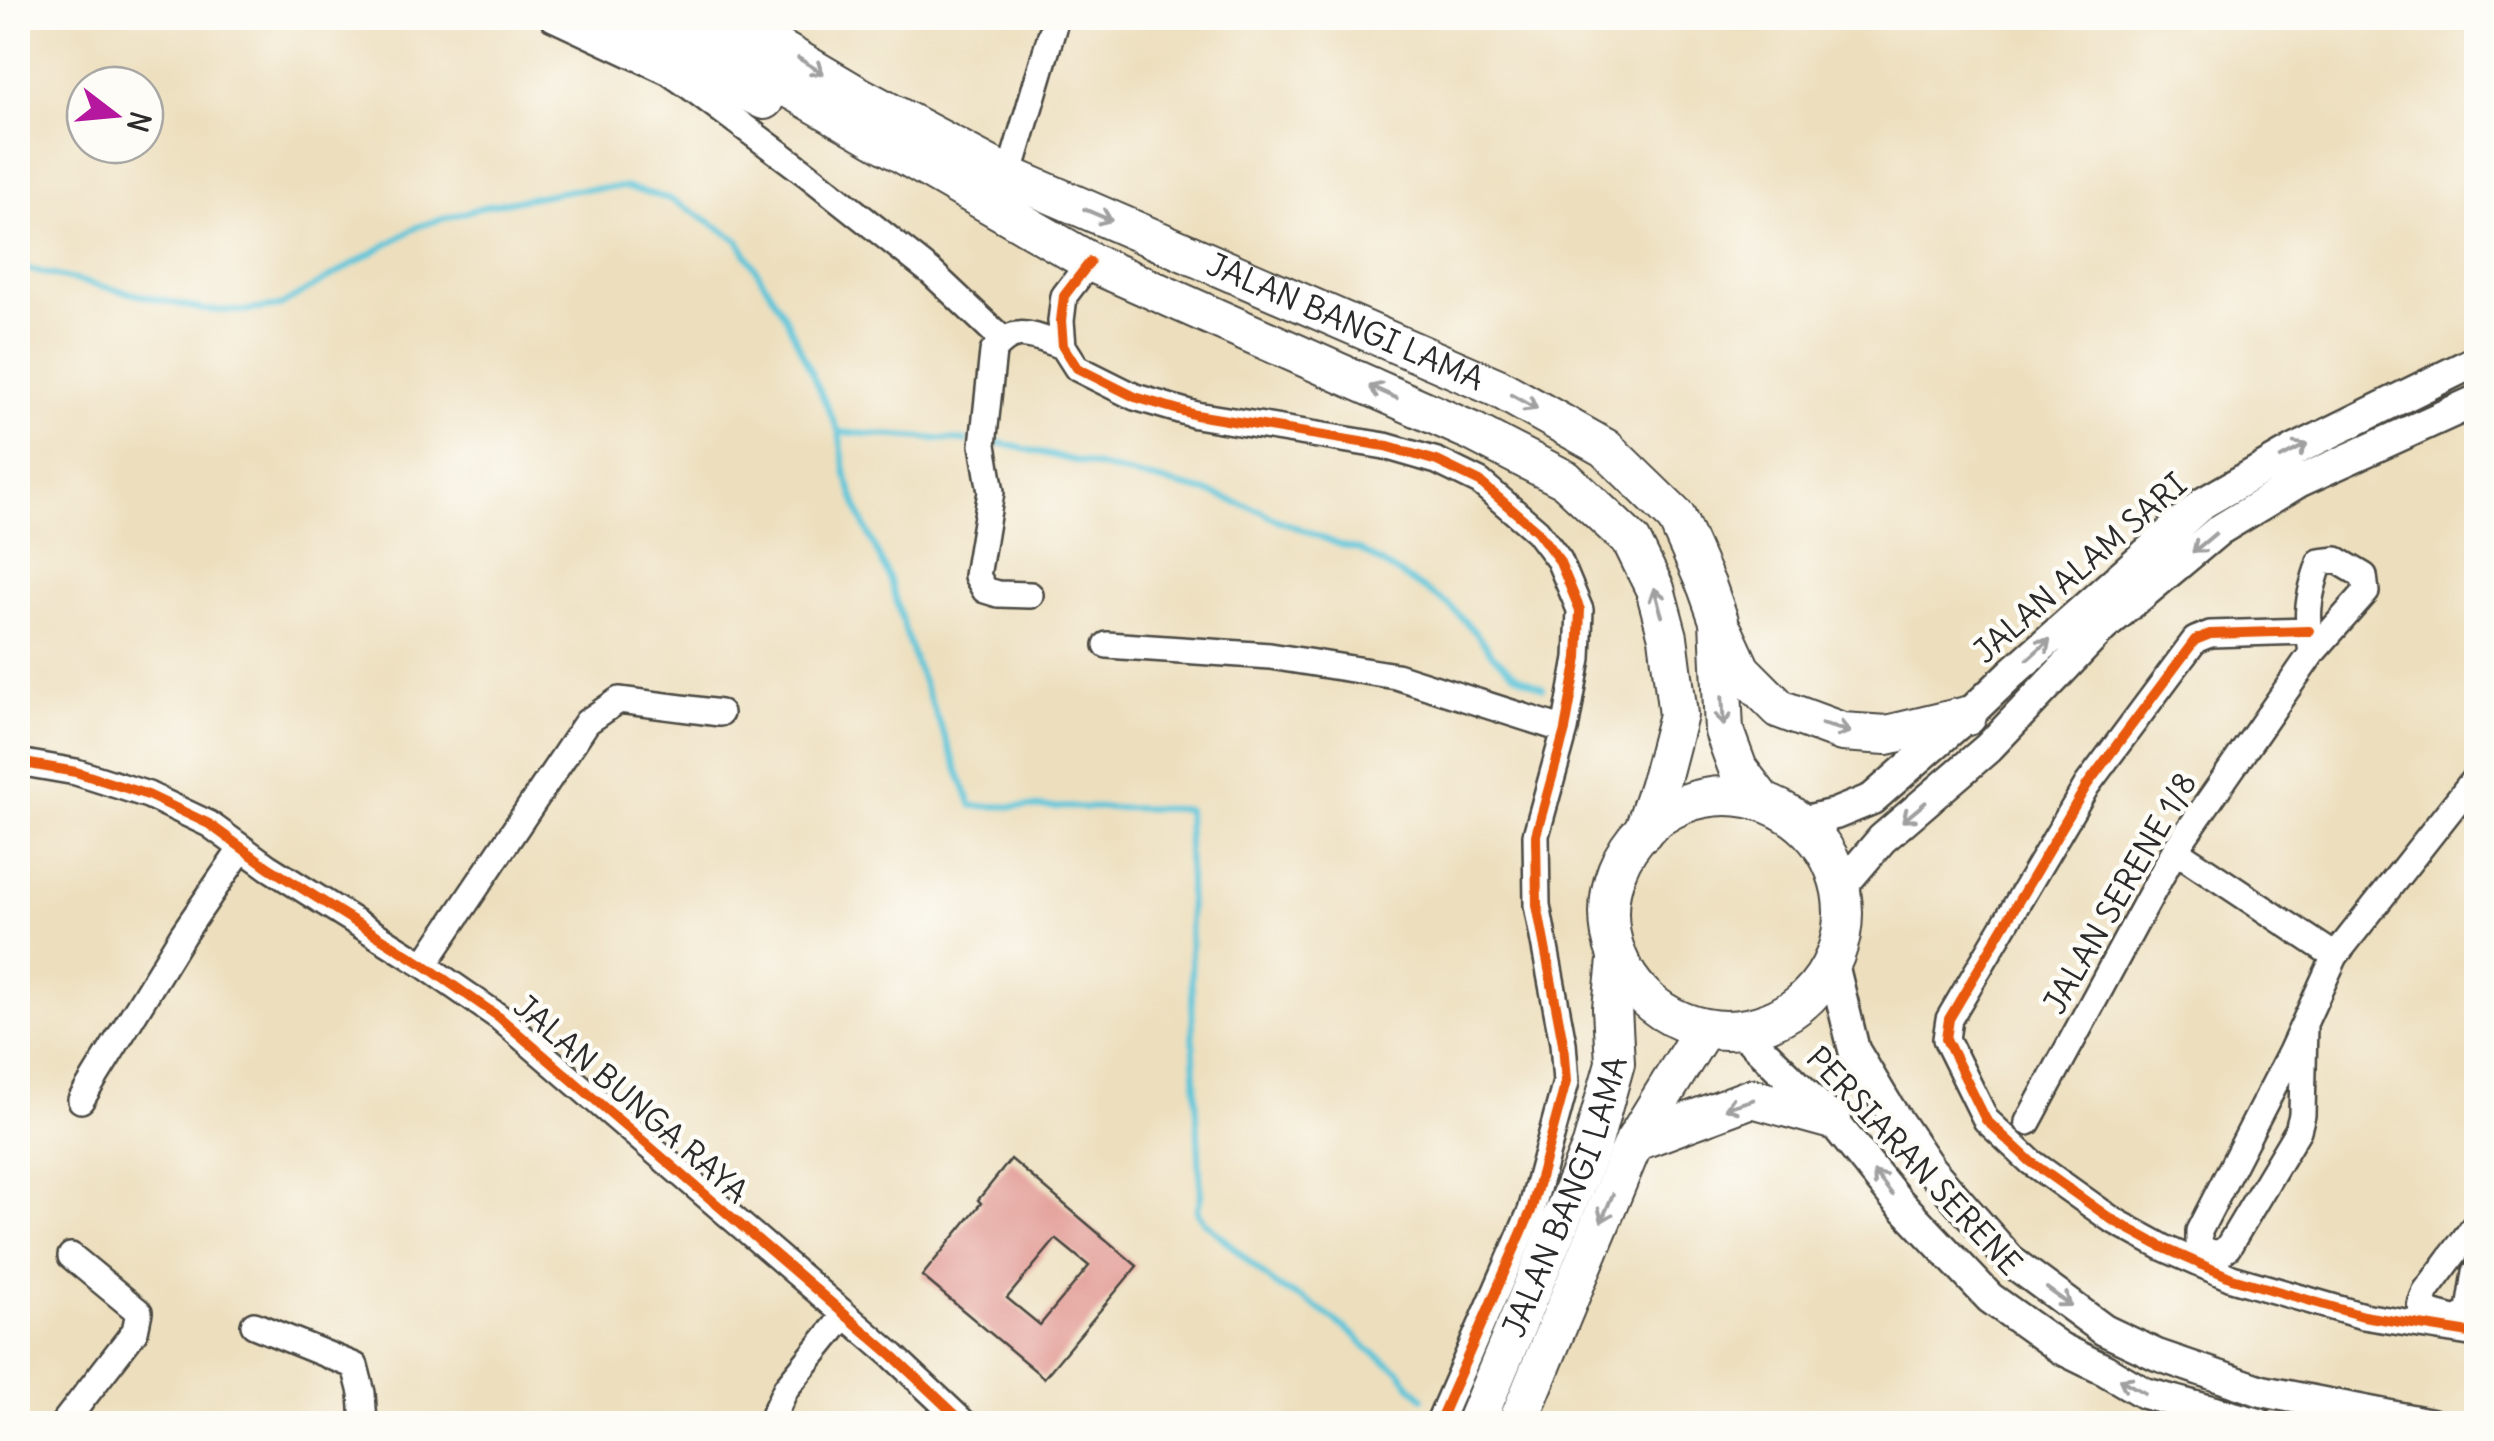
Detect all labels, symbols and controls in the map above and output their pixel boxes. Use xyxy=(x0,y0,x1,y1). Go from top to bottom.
one-way arrow xyxy=(796,56,825,76)
north arrow xyxy=(65,65,165,165)
text: N xyxy=(119,108,159,136)
one-way arrow xyxy=(1082,207,1113,225)
street label: JALAN BANGI LAMA xyxy=(1201,243,1490,399)
one-way arrow xyxy=(1368,382,1399,400)
one-way arrow xyxy=(1508,393,1538,413)
one-way arrow xyxy=(2279,441,2309,461)
street label: JALAN ALAM SARI xyxy=(1965,464,2195,671)
one-way arrow xyxy=(2192,532,2218,554)
one-way arrow xyxy=(1648,587,1667,618)
one-way arrow xyxy=(2026,638,2051,661)
one-way arrow xyxy=(1714,695,1733,727)
one-way arrow xyxy=(1819,719,1851,738)
street label: JALAN SERENE 1/8 xyxy=(2034,765,2205,1021)
one-way arrow xyxy=(1902,800,1927,823)
street label: JALAN BUNGA RAYA xyxy=(506,986,757,1212)
street label: PERSIARAN SERENE xyxy=(1798,1038,2031,1284)
street label: JALAN BANGI LAMA xyxy=(1493,1051,1636,1343)
one-way arrow xyxy=(1724,1096,1755,1114)
one-way arrow xyxy=(1873,1170,1894,1197)
one-way arrow xyxy=(1597,1192,1615,1222)
one-way arrow xyxy=(2045,1287,2072,1308)
one-way arrow xyxy=(2118,1375,2148,1395)

